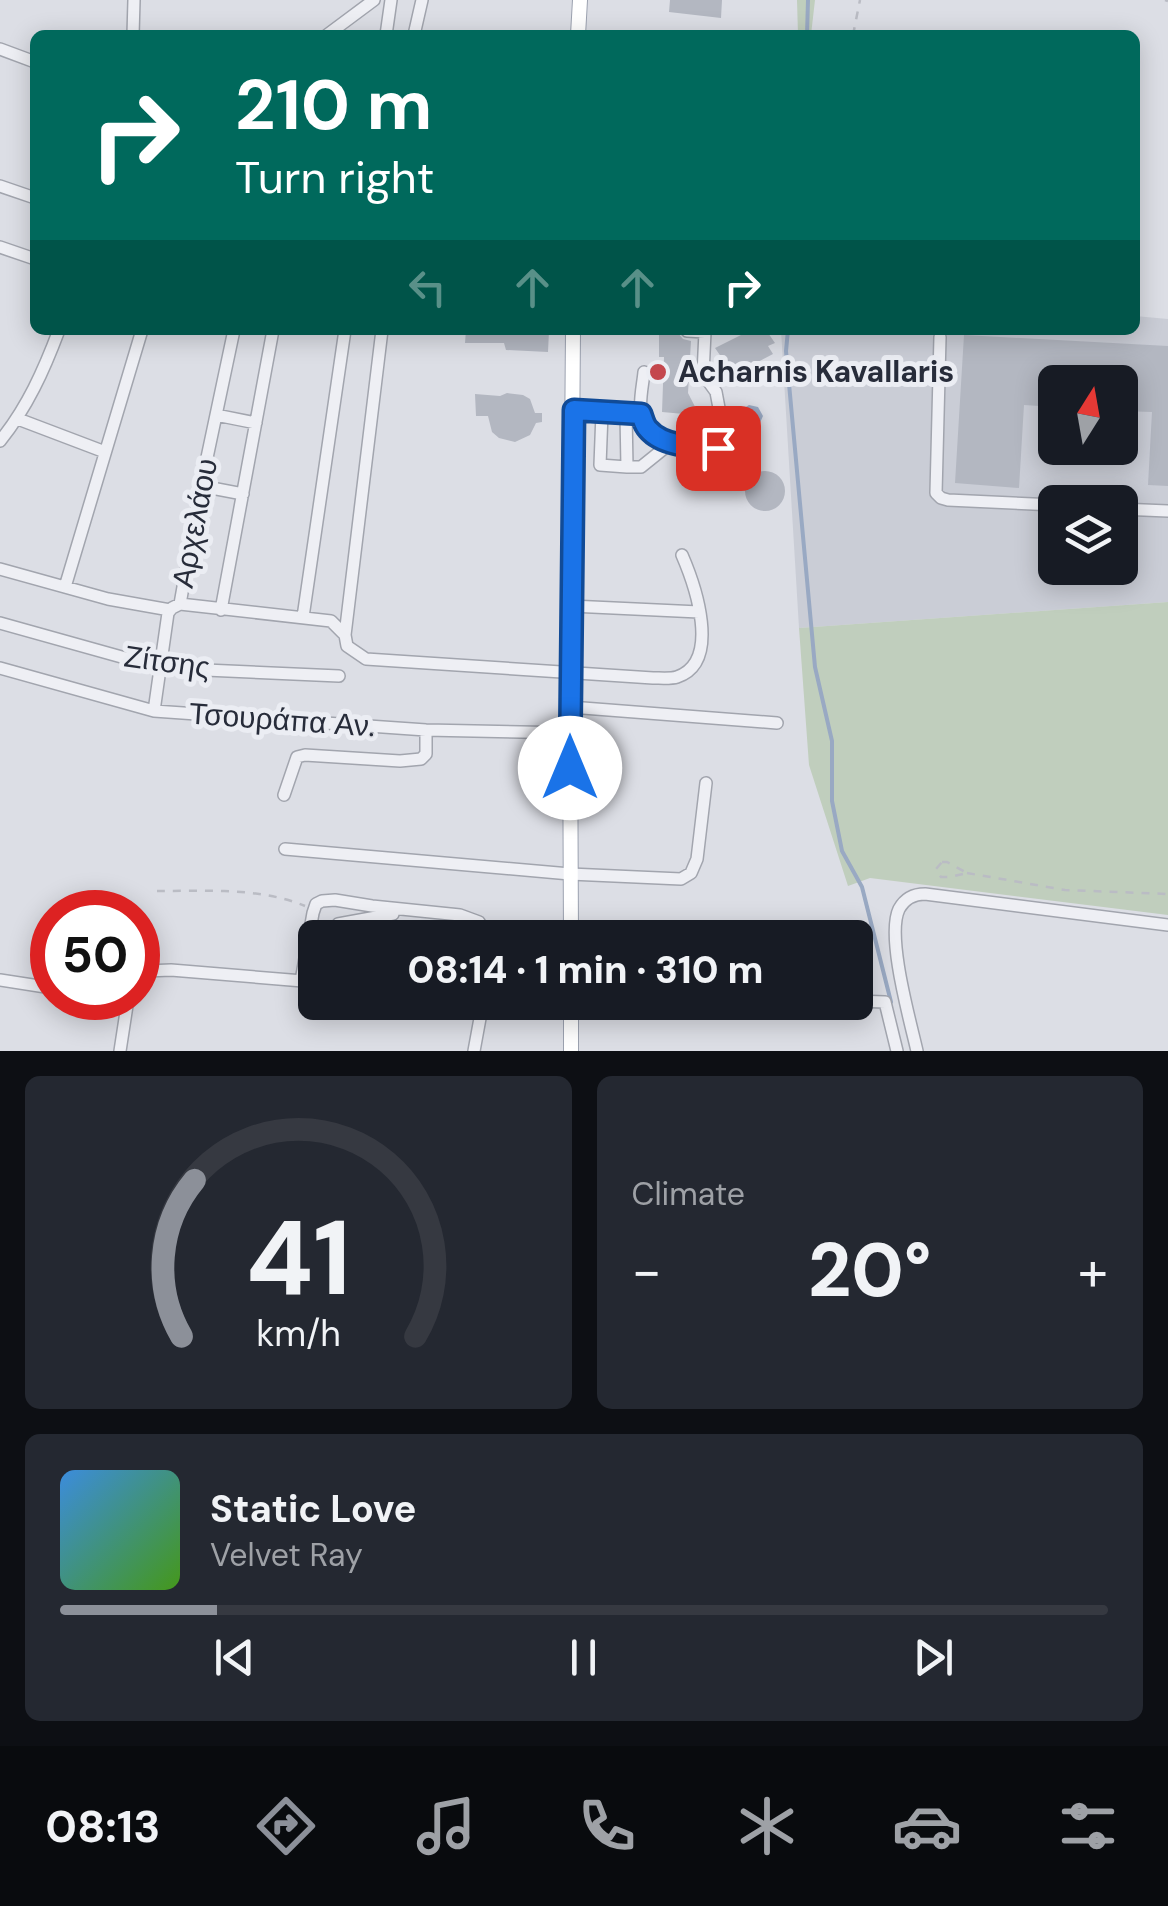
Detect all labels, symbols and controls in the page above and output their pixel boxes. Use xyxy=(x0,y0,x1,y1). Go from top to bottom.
text: 210 m xyxy=(235,60,432,151)
icon: right xyxy=(70,70,200,200)
text: Turn right xyxy=(235,148,434,207)
icon: left xyxy=(400,260,455,315)
icon: ahead xyxy=(505,260,560,315)
icon: ahead xyxy=(610,260,665,315)
icon: right xyxy=(715,260,770,315)
place label: Acharnis Kavallaris xyxy=(678,352,954,391)
marker: Acharnis Kavallaris xyxy=(647,361,669,383)
north arrow xyxy=(1038,365,1138,465)
map controls xyxy=(1038,365,1138,585)
pin xyxy=(676,406,761,491)
icon: arrive xyxy=(691,421,746,476)
street label: Αρχελάου xyxy=(163,455,226,591)
button: layers xyxy=(1038,485,1138,585)
street label: Ζίτσης xyxy=(122,636,212,687)
street label: Τσουράπα Αν. xyxy=(188,694,376,745)
position arrow xyxy=(518,716,622,820)
speed limit sign: 50 xyxy=(30,890,160,1020)
text: 08:14 · 1 min · 310 m xyxy=(408,945,763,995)
text: Climate xyxy=(632,1173,745,1215)
text: 41 xyxy=(246,1191,351,1326)
text: 20° xyxy=(808,1222,931,1319)
text: − xyxy=(632,1235,662,1307)
text: + xyxy=(1078,1235,1108,1307)
text: km/h xyxy=(256,1311,340,1357)
text: Static Love xyxy=(210,1484,416,1534)
text: Velvet Ray xyxy=(210,1534,363,1576)
icon: previous xyxy=(207,1630,262,1685)
icon: pause xyxy=(556,1630,611,1685)
icon: next xyxy=(906,1630,961,1685)
icon: directions xyxy=(251,1791,321,1861)
icon: music xyxy=(411,1791,481,1861)
icon: phone xyxy=(572,1791,642,1861)
icon: climate xyxy=(732,1791,802,1861)
icon: car xyxy=(892,1791,962,1861)
icon: filters xyxy=(1053,1791,1123,1861)
text: 08:13 xyxy=(45,1797,160,1856)

